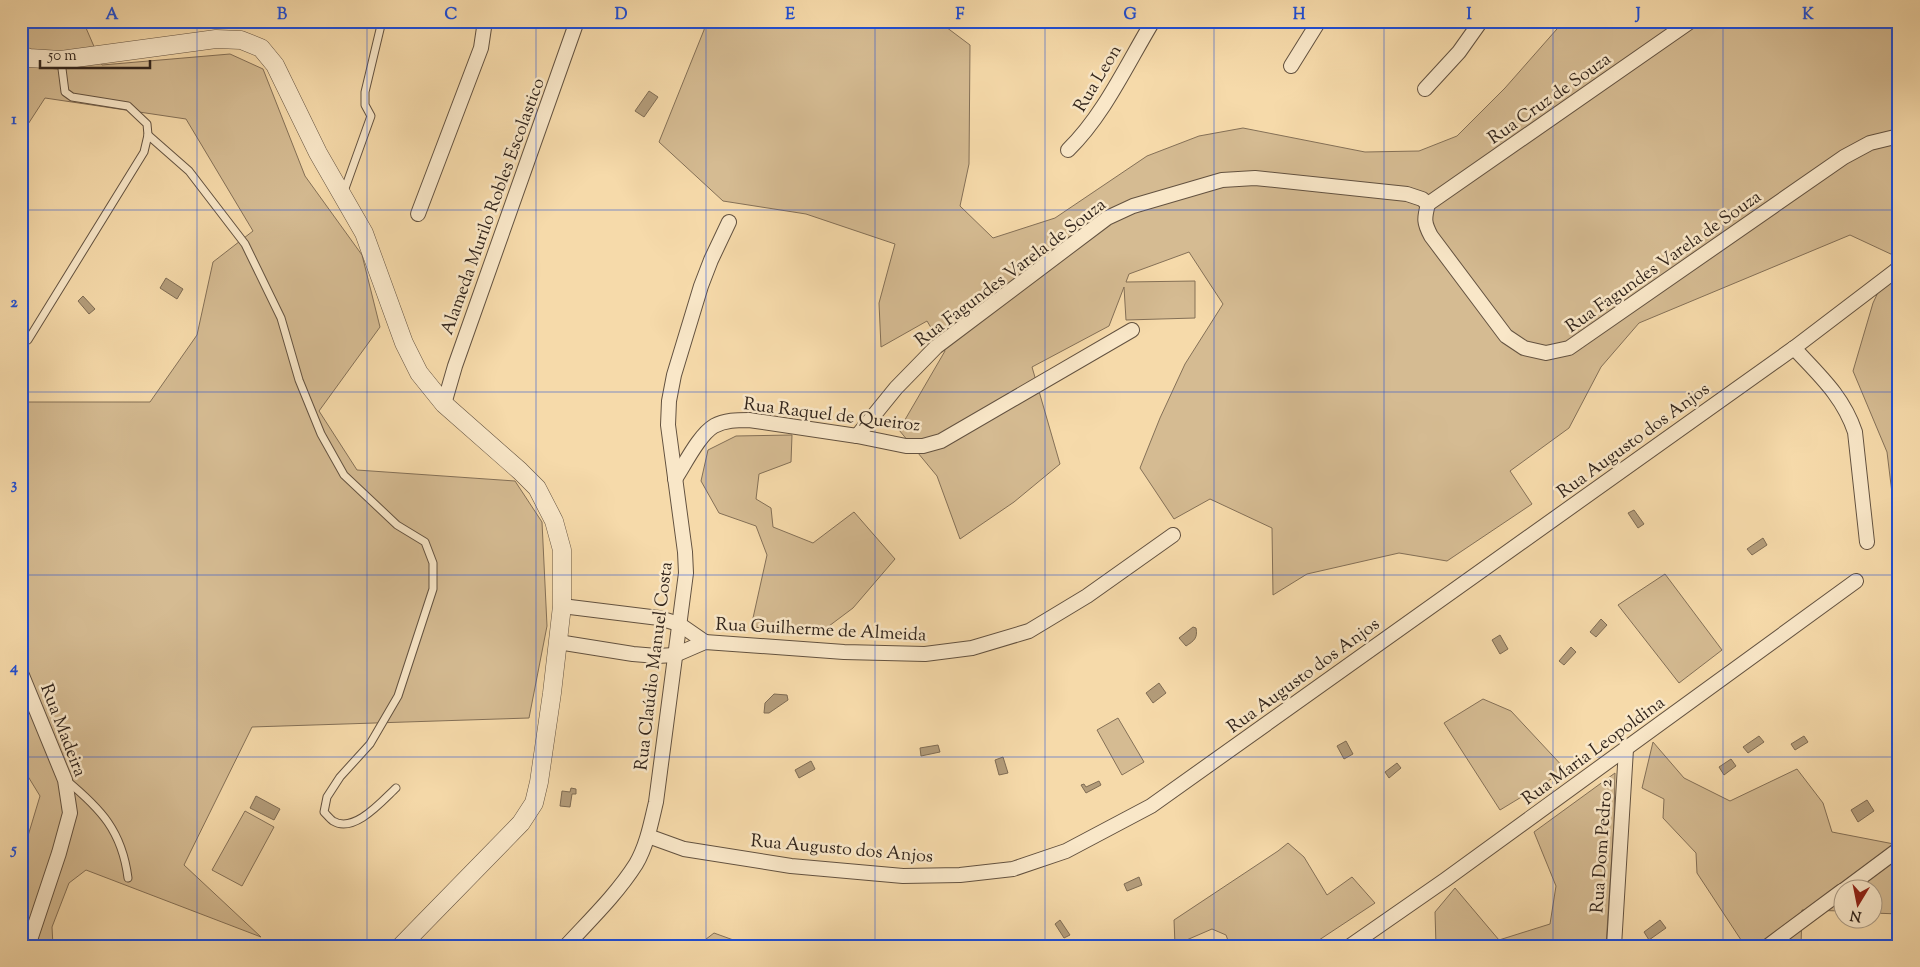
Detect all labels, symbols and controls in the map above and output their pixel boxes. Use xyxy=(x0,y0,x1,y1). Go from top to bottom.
text: A xyxy=(106,4,119,27)
text: B xyxy=(277,4,287,27)
text: C xyxy=(445,4,458,27)
text: D xyxy=(615,4,628,27)
text: E xyxy=(785,4,795,27)
text: F xyxy=(956,4,965,27)
text: G xyxy=(1123,4,1137,27)
text: H xyxy=(1293,4,1306,27)
text: I xyxy=(1466,4,1472,27)
text: J xyxy=(1634,4,1641,27)
text: K xyxy=(1802,4,1814,27)
scale bar xyxy=(40,38,150,70)
street label: Rua Leon xyxy=(1068,40,1129,118)
text: 50 m xyxy=(47,46,77,67)
street label: Rua Cruz de Souza xyxy=(1483,47,1617,152)
street label: Alameda Murilo Robles Escolastico xyxy=(435,74,553,339)
text: 1 xyxy=(11,109,17,132)
street label: Rua Fagundes Varela de Souza xyxy=(1561,185,1767,340)
street label: Rua Fagundes Varela de Souza xyxy=(910,193,1112,354)
text: 2 xyxy=(10,292,18,315)
street label: Rua Augusto dos Anjos xyxy=(1553,377,1716,506)
street label: Rua Raquel de Queiroz xyxy=(742,392,922,440)
text: 3 xyxy=(11,474,18,497)
street label: Rua Claúdio Manuel Costa xyxy=(629,560,681,772)
street label: Rua Guilherme de Almeida xyxy=(715,612,927,650)
street label: Rua Augusto dos Anjos xyxy=(1223,612,1386,741)
text: 4 xyxy=(9,657,18,680)
street label: Rua Madeira xyxy=(32,680,92,781)
street label: Rua Maria Leopoldina xyxy=(1517,691,1671,812)
street label: Rua Dom Pedro 2 xyxy=(1585,778,1621,914)
street label: Rua Augusto dos Anjos xyxy=(750,829,934,871)
text: 5 xyxy=(9,839,17,862)
north arrow xyxy=(1832,880,1882,930)
text: N xyxy=(1849,904,1863,926)

